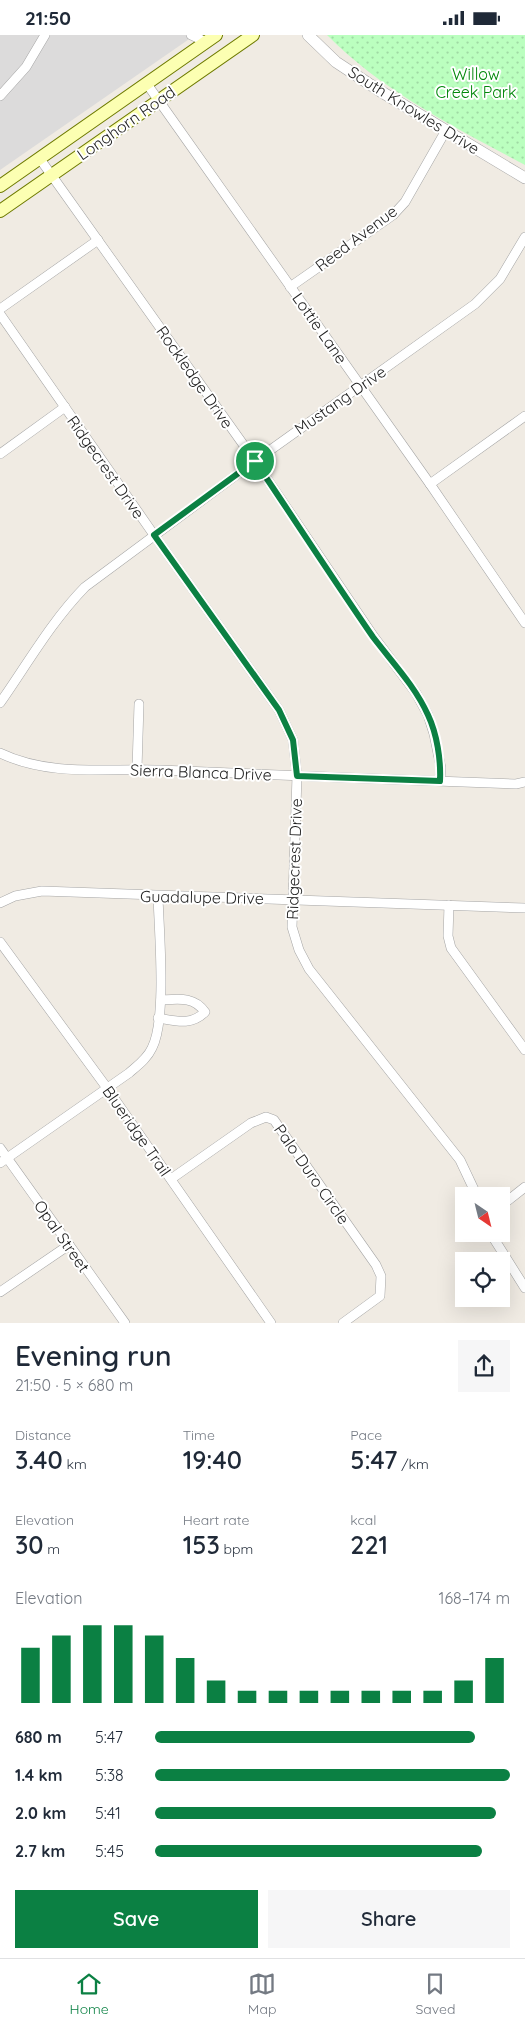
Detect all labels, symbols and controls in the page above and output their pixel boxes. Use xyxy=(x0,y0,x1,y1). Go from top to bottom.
text: 21:50 xyxy=(25,6,71,30)
street label: South Knowles Drive xyxy=(345,61,483,159)
park label: Willow Creek Park xyxy=(435,64,517,102)
street label: Longhorn Road xyxy=(73,82,179,164)
street label: Reed Avenue xyxy=(311,201,401,275)
street label: Lottie Lane xyxy=(288,289,352,367)
street label: Rockledge Drive xyxy=(152,322,238,432)
street label: Mustang Drive xyxy=(290,361,390,439)
street label: Ridgecrest Drive xyxy=(63,412,149,522)
pin xyxy=(234,440,276,482)
icon: arrive xyxy=(241,447,269,475)
street label: Sierra Blanca Drive xyxy=(130,760,272,784)
street label: Ridgecrest Drive xyxy=(282,798,306,920)
street label: Guadalupe Drive xyxy=(140,886,264,908)
street label: Blueridge Trail xyxy=(98,1082,176,1180)
street label: Palo Duro Circle xyxy=(270,1120,354,1228)
north arrow xyxy=(455,1187,510,1243)
map controls xyxy=(455,1187,510,1307)
street label: Opal Street xyxy=(30,1196,94,1276)
button: locate xyxy=(455,1252,510,1307)
text: Evening run xyxy=(15,1338,172,1373)
button: share xyxy=(458,1340,510,1392)
text: 21:50 · 5 × 680 m xyxy=(15,1375,133,1395)
text: Distance xyxy=(15,1426,71,1444)
text: Time xyxy=(183,1426,215,1444)
text: Pace xyxy=(350,1426,382,1444)
text: 3.40 xyxy=(15,1444,63,1475)
text: 19:40 xyxy=(183,1444,242,1475)
text: 5:47 xyxy=(350,1444,397,1475)
text: km xyxy=(63,1455,87,1473)
text: /km xyxy=(397,1455,429,1473)
text: Elevation xyxy=(15,1511,74,1529)
text: Heart rate xyxy=(183,1511,249,1529)
text: kcal xyxy=(350,1511,376,1529)
text: 30 xyxy=(15,1529,44,1560)
text: 153 xyxy=(183,1529,220,1560)
text: 221 xyxy=(350,1529,388,1560)
text: m xyxy=(44,1540,60,1558)
text: bpm xyxy=(220,1540,253,1558)
text: Elevation xyxy=(15,1588,82,1608)
text: 168–174 m xyxy=(439,1588,510,1608)
text: 680 m xyxy=(15,1727,62,1747)
text: 5:47 xyxy=(95,1727,123,1747)
text: 1.4 km xyxy=(15,1765,62,1785)
text: 5:38 xyxy=(95,1765,124,1785)
text: 2.0 km xyxy=(15,1803,66,1823)
text: 5:41 xyxy=(95,1803,121,1823)
text: 2.7 km xyxy=(15,1841,65,1861)
text: 5:45 xyxy=(95,1841,124,1861)
button: Save xyxy=(15,1890,258,1948)
button: Share xyxy=(268,1890,510,1948)
tab: Home xyxy=(70,1970,109,2018)
tab: Map xyxy=(248,1970,276,2018)
tab: Saved xyxy=(416,1970,455,2018)

